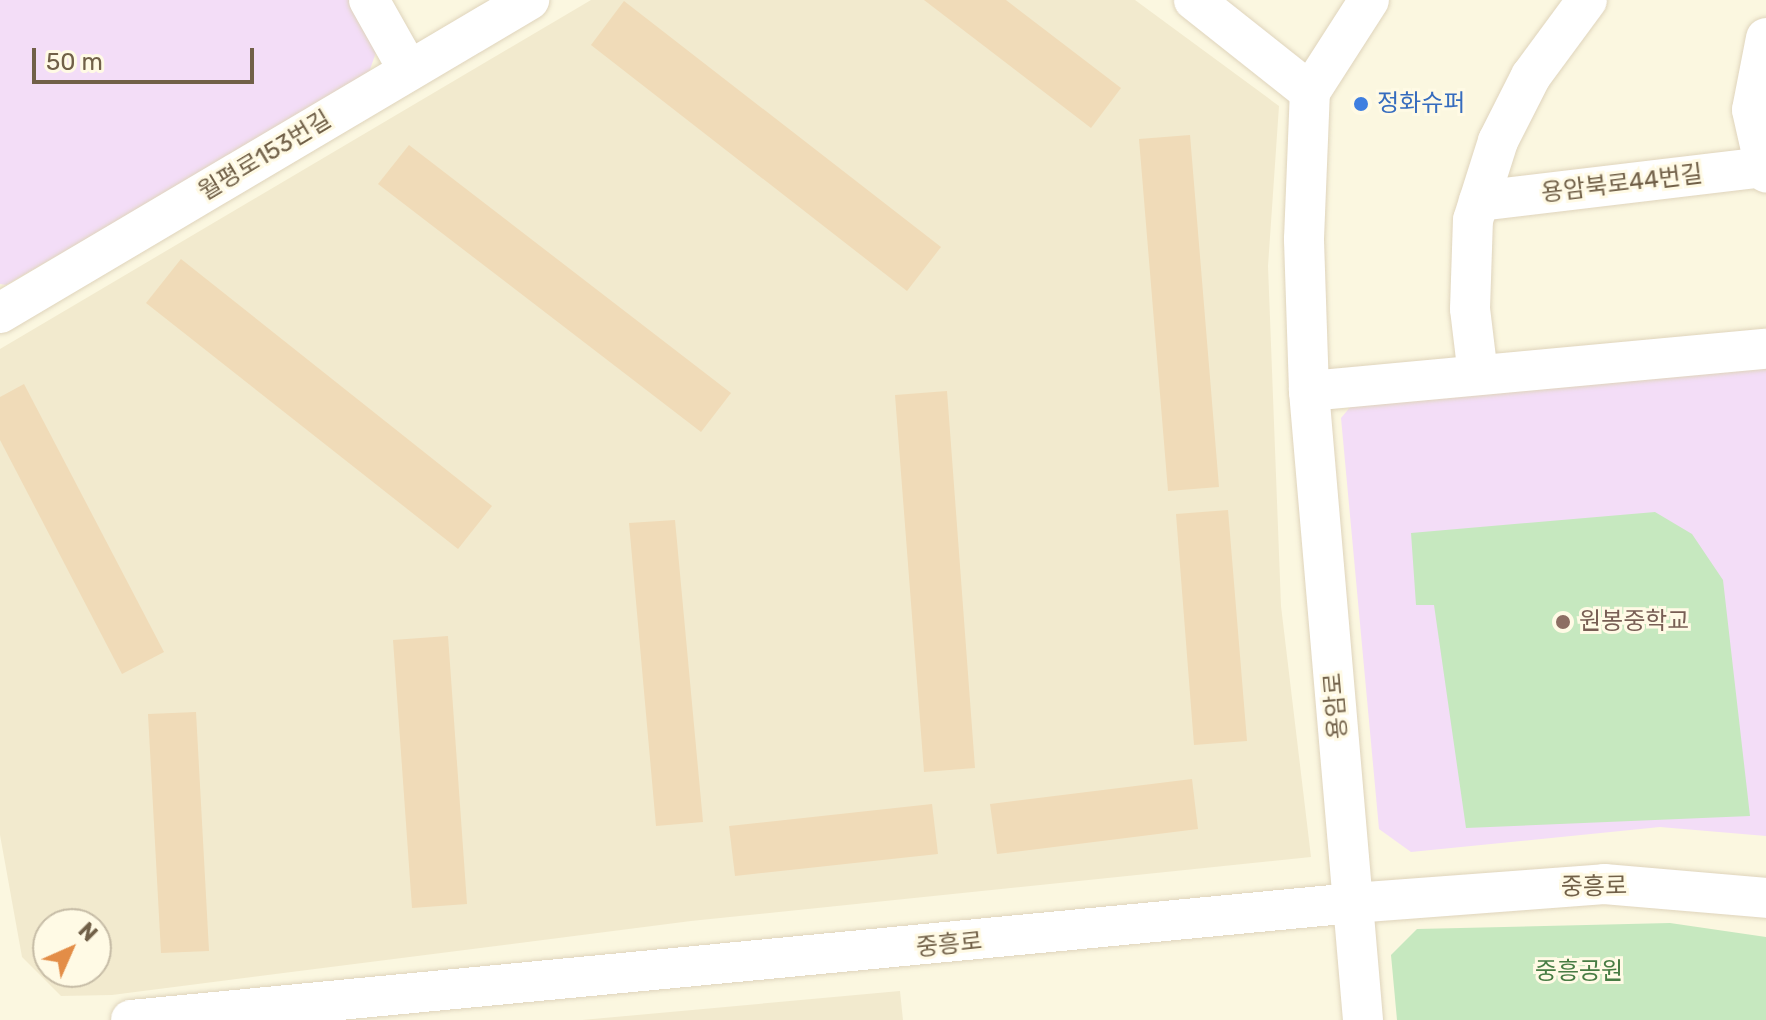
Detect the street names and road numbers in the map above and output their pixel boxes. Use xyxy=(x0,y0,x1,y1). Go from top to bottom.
street label: 월평로153번길 xyxy=(194,105,336,207)
street label: 용암북로44번길 xyxy=(1540,160,1704,208)
street label: 용암로 xyxy=(1319,672,1353,740)
street label: 중흥로 xyxy=(1561,872,1627,902)
street label: 중흥로 xyxy=(915,927,983,963)

